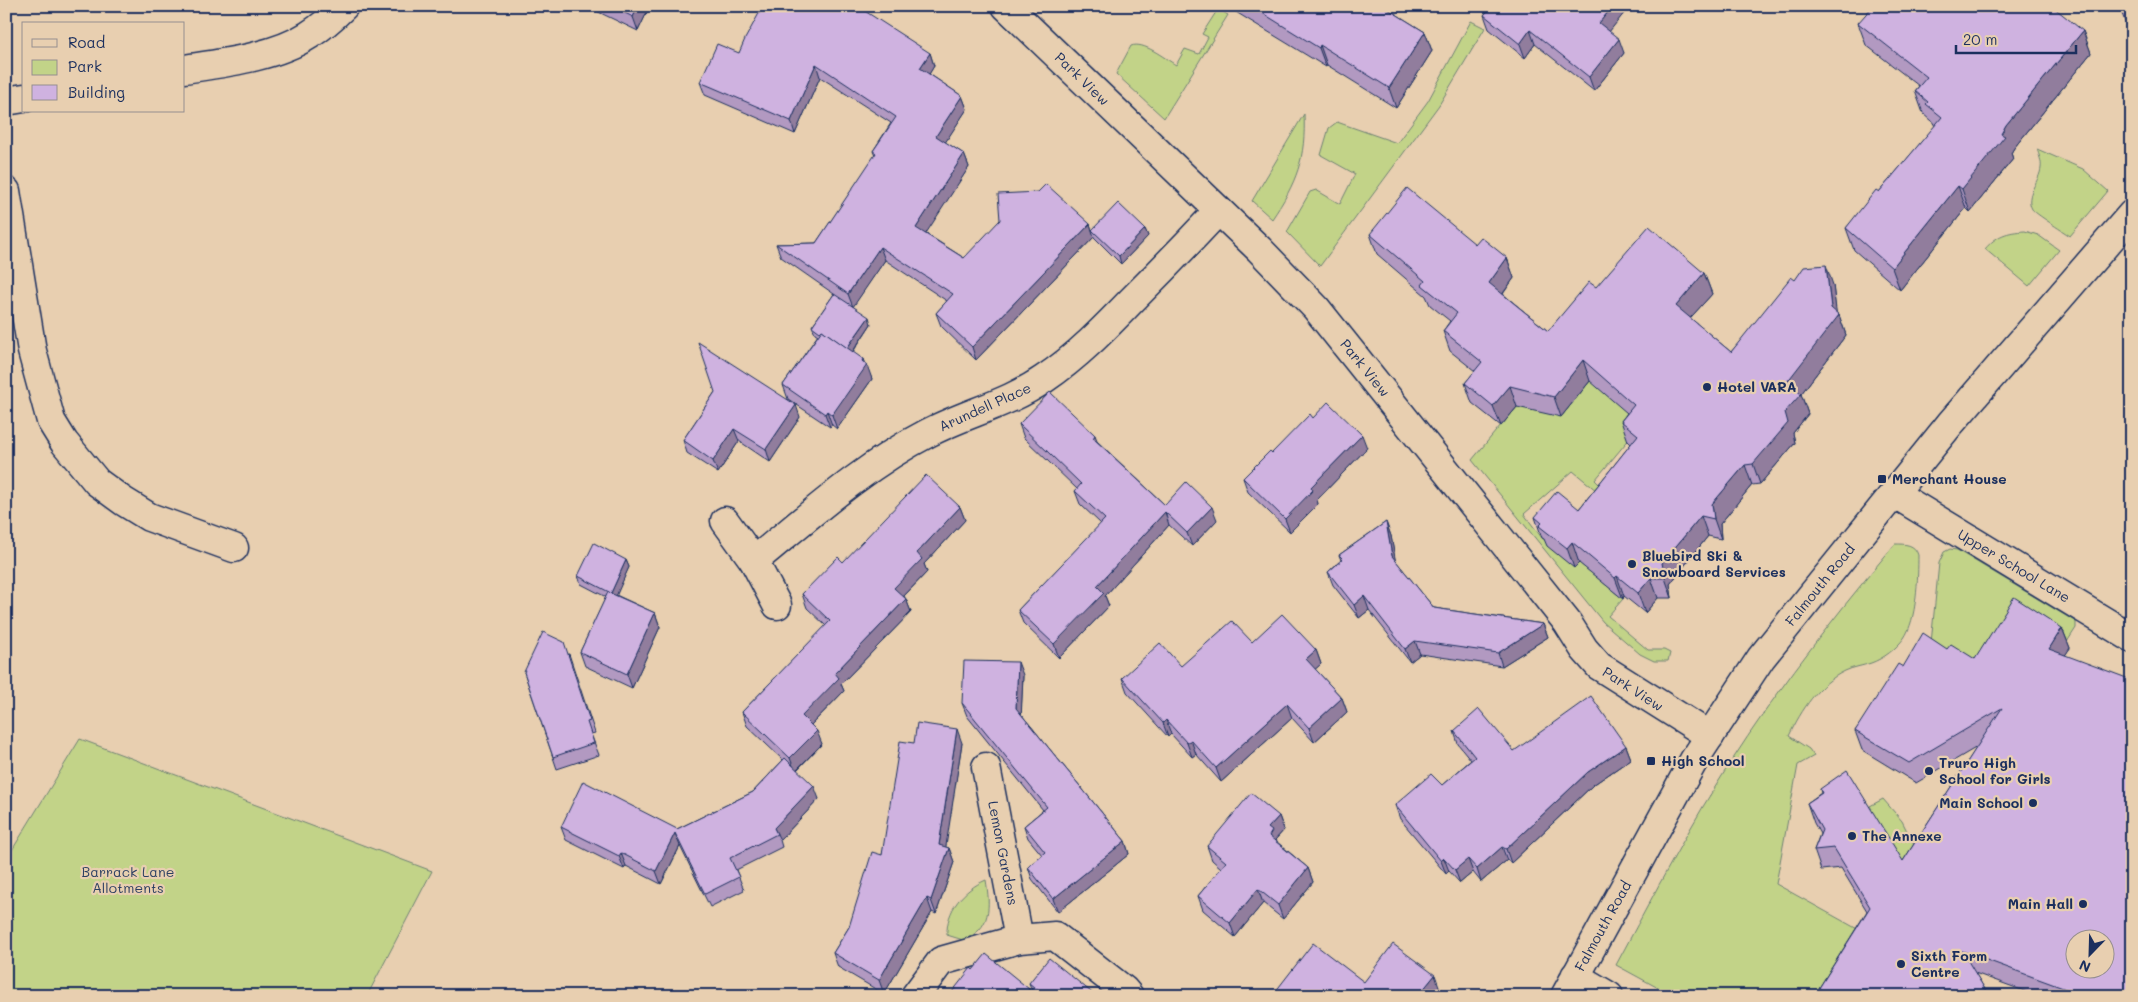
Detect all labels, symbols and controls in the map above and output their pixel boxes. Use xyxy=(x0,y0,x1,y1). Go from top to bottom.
legend xyxy=(22,22,185,112)
scale bar xyxy=(1956,22,2076,54)
text: 20 m xyxy=(1963,29,1997,49)
text: Road xyxy=(68,32,105,52)
street label: Park View xyxy=(1051,48,1114,109)
text: Park xyxy=(68,56,102,76)
text: Building xyxy=(68,82,125,102)
street label: Park View xyxy=(1336,335,1394,400)
place label: Hotel VARA xyxy=(1717,377,1797,396)
street label: Arundell Place xyxy=(936,378,1034,435)
marker: Hotel VARA xyxy=(1701,381,1713,393)
place label: Merchant House xyxy=(1892,469,2007,488)
marker: Merchant House xyxy=(1876,473,1888,485)
street label: Upper School Lane xyxy=(1955,524,2074,607)
street label: Falmouth Road xyxy=(1781,540,1859,630)
place label: Bluebird Ski & Snowboard Services xyxy=(1642,546,1786,581)
marker: Bluebird Ski & Snowboard Services xyxy=(1626,558,1638,570)
street label: Park View xyxy=(1599,662,1667,715)
place label: High School xyxy=(1661,751,1745,770)
place label: Truro High School for Girls xyxy=(1939,753,2051,788)
marker: High School xyxy=(1645,755,1657,767)
marker: Truro High School for Girls xyxy=(1923,765,1935,777)
place label: Main School xyxy=(1939,793,2023,812)
marker: Main School xyxy=(2027,797,2039,809)
street label: Lemon Gardens xyxy=(984,799,1023,907)
place label: The Annexe xyxy=(1862,826,1942,845)
marker: The Annexe xyxy=(1846,830,1858,842)
park label: Barrack Lane Allotments xyxy=(82,862,174,897)
street label: Falmouth Road xyxy=(1570,877,1635,974)
place label: Main Hall xyxy=(2008,894,2073,913)
marker: Main Hall xyxy=(2077,898,2089,910)
north arrow xyxy=(2066,930,2116,980)
place label: Sixth Form Centre xyxy=(1911,946,1987,981)
text: N xyxy=(2076,956,2093,977)
marker: Sixth Form Centre xyxy=(1895,958,1907,970)

